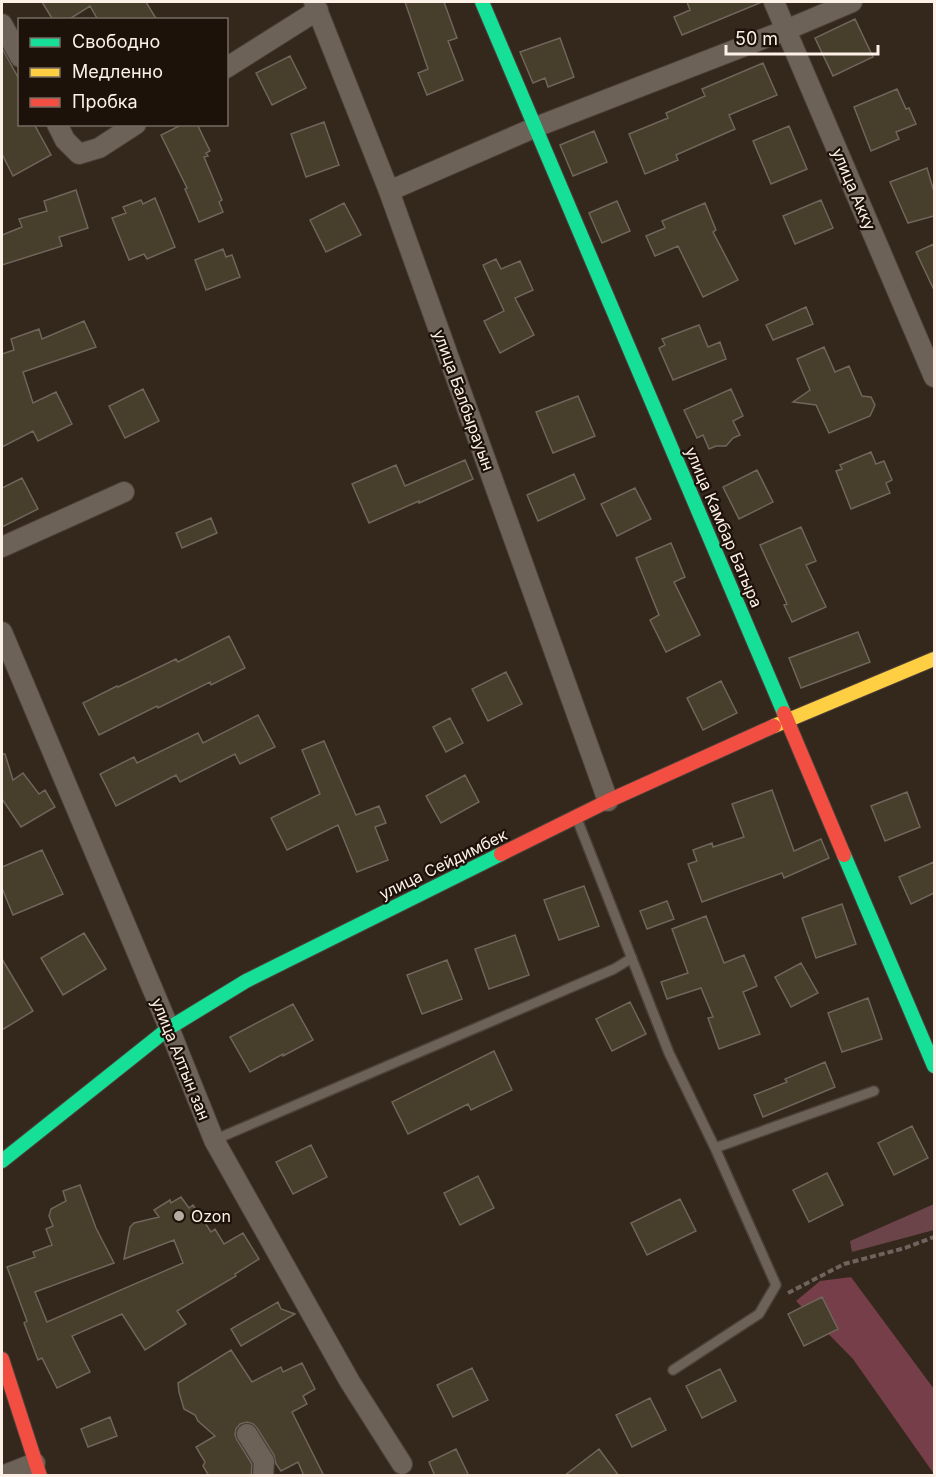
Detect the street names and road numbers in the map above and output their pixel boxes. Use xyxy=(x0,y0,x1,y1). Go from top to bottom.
street label: улица Акку xyxy=(828,145,880,233)
street label: улица Балбырауын xyxy=(429,327,499,473)
street label: улица Камбар Батыра xyxy=(681,444,767,610)
street label: улица Сейдимбек xyxy=(376,824,510,904)
street label: улица Алтын зан xyxy=(147,995,215,1123)

